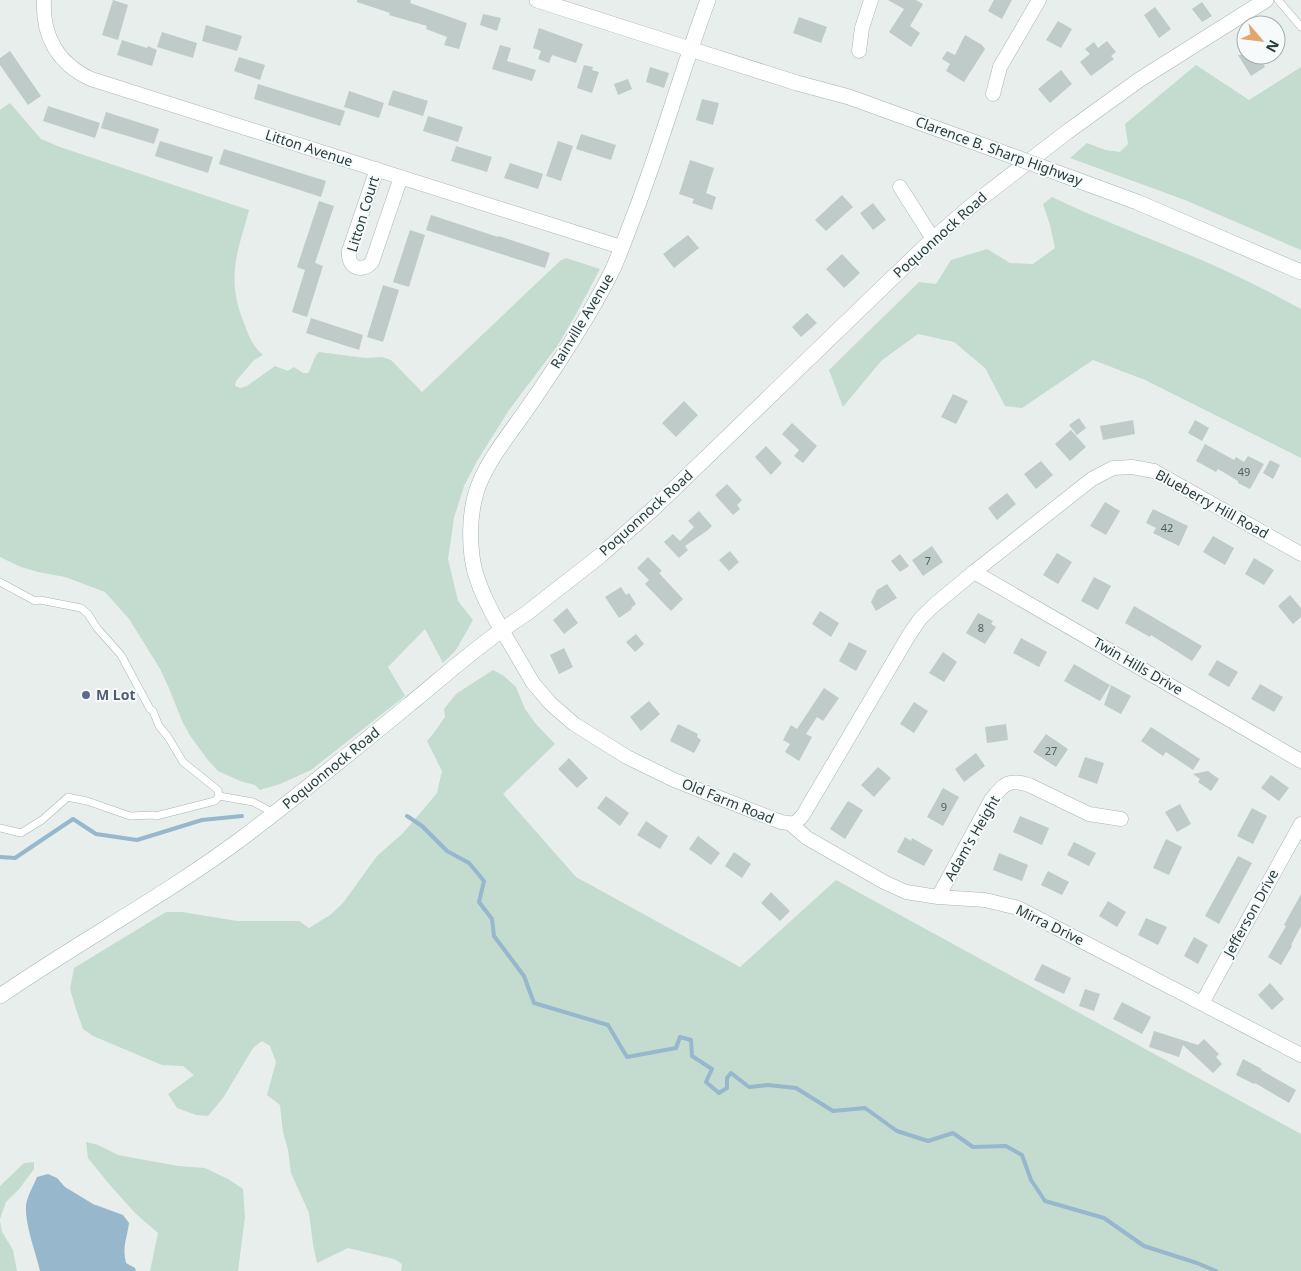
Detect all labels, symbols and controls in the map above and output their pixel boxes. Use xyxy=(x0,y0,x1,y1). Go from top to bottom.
north arrow xyxy=(1236,15,1286,65)
text: N xyxy=(1262,37,1284,56)
street label: Clarence B. Sharp Highway xyxy=(913,111,1086,190)
street label: Litton Avenue xyxy=(263,124,355,171)
street label: Litton Court xyxy=(342,173,383,254)
street label: Poquonnock Road xyxy=(889,187,991,282)
street label: Rainville Avenue xyxy=(546,270,617,372)
house number: 49 xyxy=(1238,464,1250,479)
street label: Poquonnock Road xyxy=(595,465,697,560)
street label: Blueberry Hill Road xyxy=(1152,465,1272,543)
house number: 42 xyxy=(1161,520,1173,535)
house number: 7 xyxy=(925,553,931,568)
house number: 8 xyxy=(978,620,984,635)
street label: Twin Hills Drive xyxy=(1090,632,1187,699)
place label: M Lot xyxy=(96,685,136,704)
marker: M Lot xyxy=(80,689,92,701)
street label: Poquonnock Road xyxy=(278,722,383,813)
house number: 27 xyxy=(1045,743,1057,758)
street label: Old Farm Road xyxy=(679,773,777,828)
street label: Adam's Height xyxy=(939,792,1004,884)
house number: 9 xyxy=(941,799,947,814)
street label: Jefferson Drive xyxy=(1218,866,1282,962)
street label: Mirra Drive xyxy=(1013,900,1088,949)

